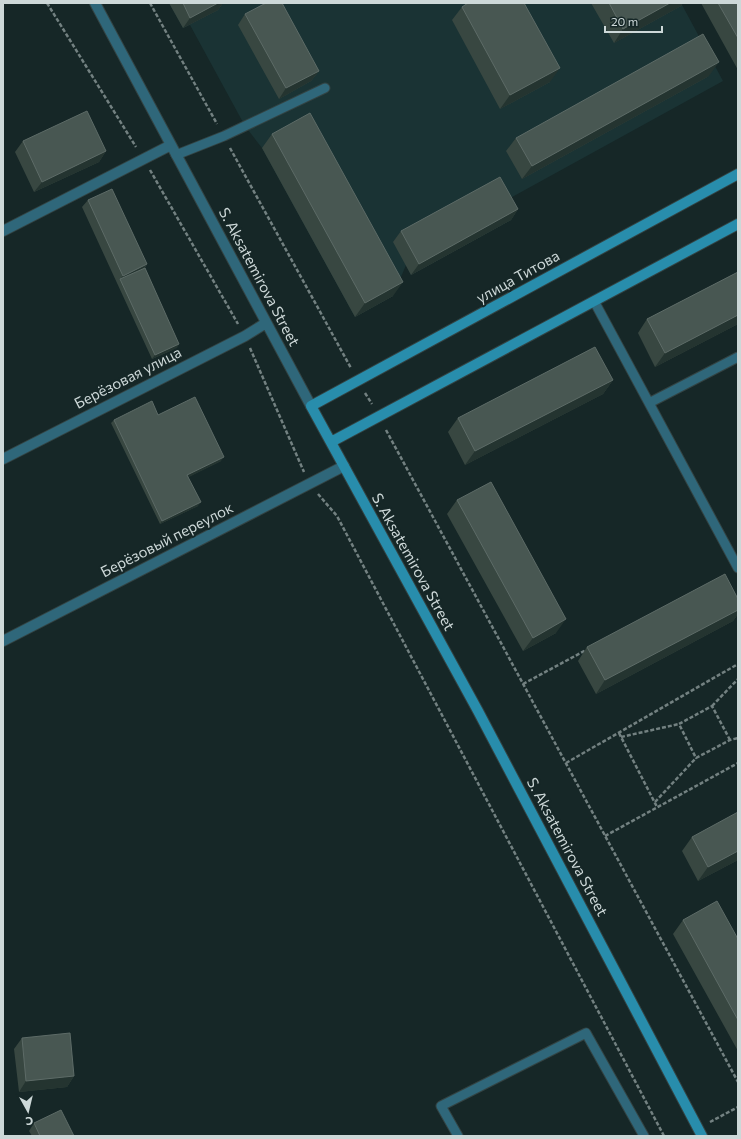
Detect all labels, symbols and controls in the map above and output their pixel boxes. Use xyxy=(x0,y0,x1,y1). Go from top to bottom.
scale bar xyxy=(605,8,662,34)
text: 20 m xyxy=(611,14,638,28)
street label: S. Aksatemirova Street xyxy=(216,204,304,349)
street label: улица Титова xyxy=(473,246,562,306)
street label: Берёзовая улица xyxy=(71,342,184,412)
street label: S. Aksatemirova Street xyxy=(369,490,459,633)
street label: Берёзовый переулок xyxy=(97,498,236,580)
street label: S. Aksatemirova Street xyxy=(524,774,612,919)
north arrow xyxy=(8,1091,48,1131)
text: С xyxy=(24,1114,34,1128)

